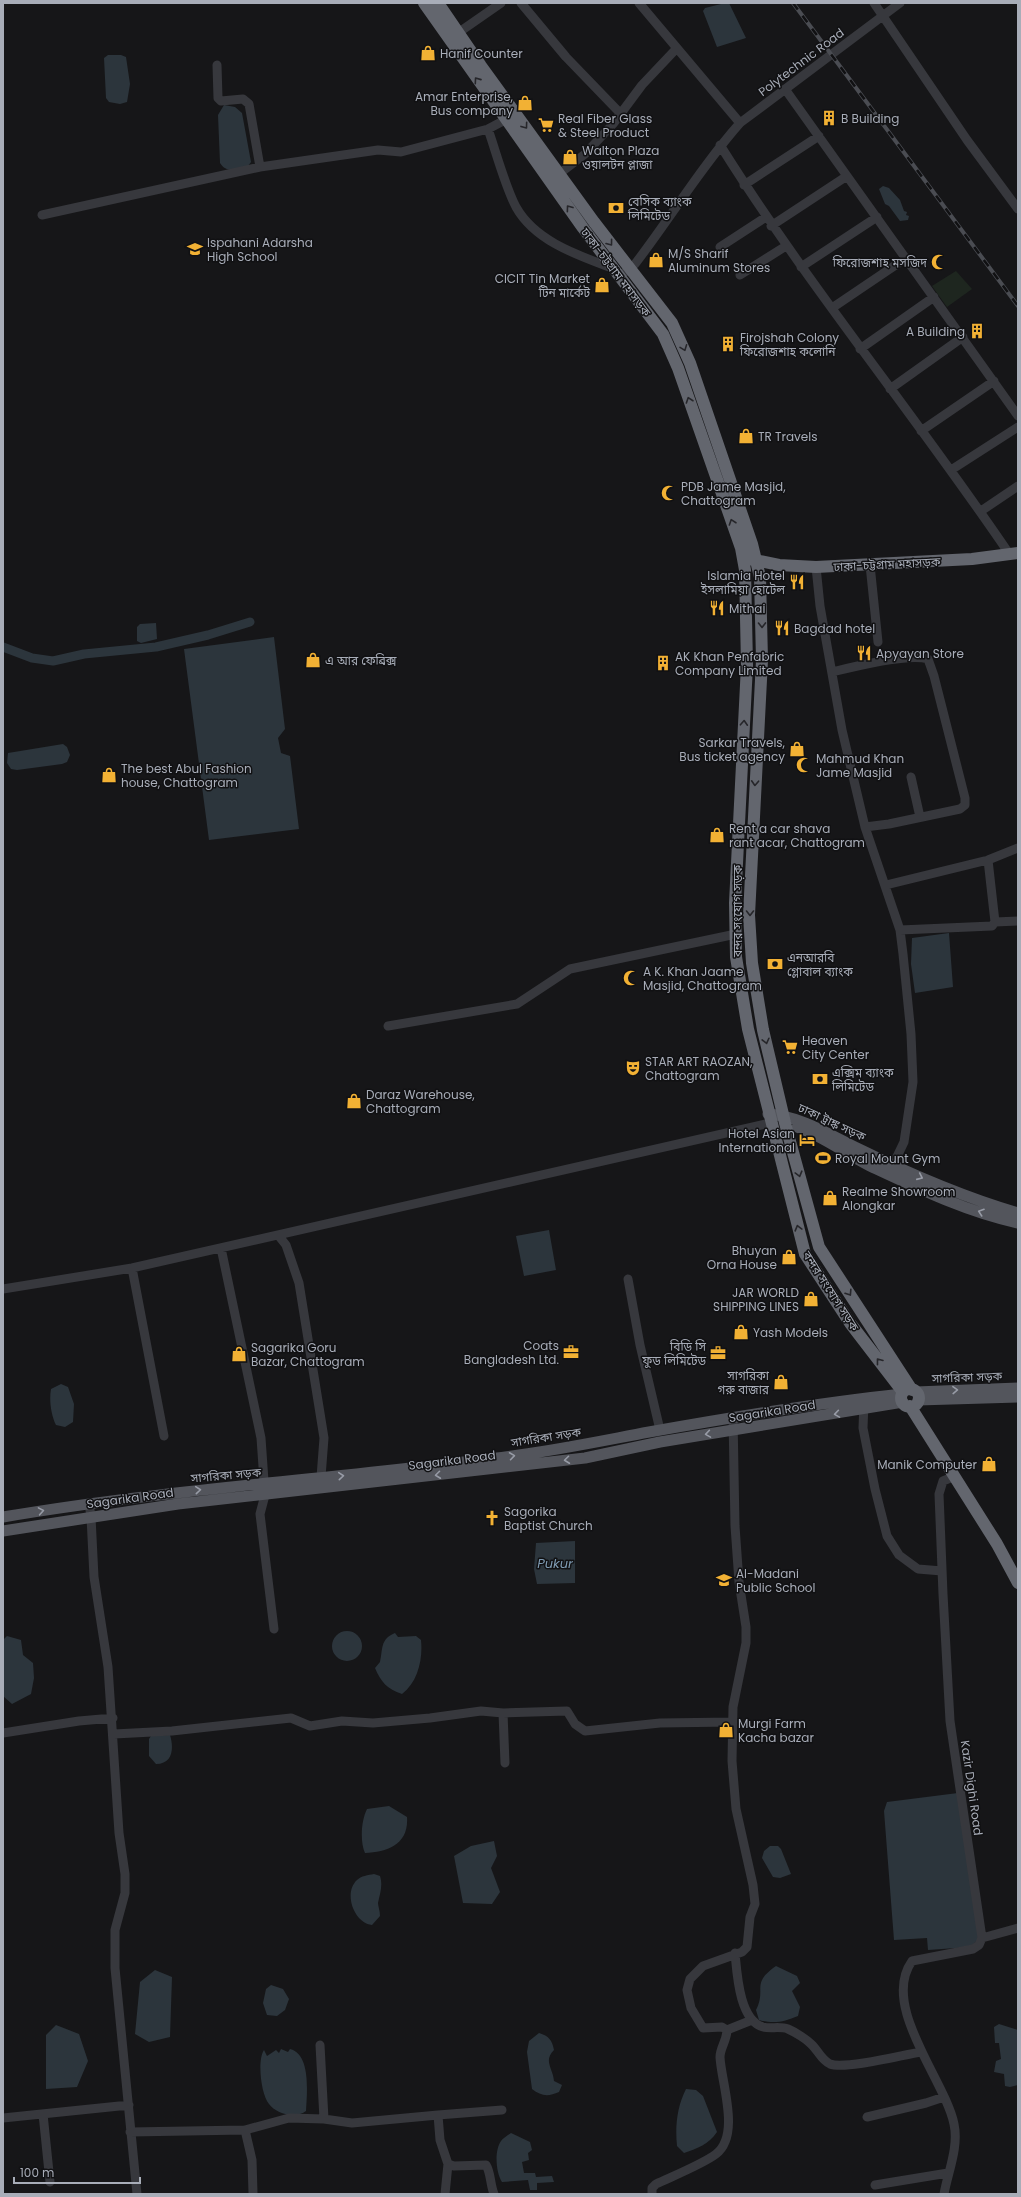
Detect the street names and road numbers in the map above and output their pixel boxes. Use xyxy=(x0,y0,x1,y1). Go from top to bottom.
street label: Polytechnic Road xyxy=(755,24,847,100)
street label: ঢাকা-চট্টগ্রাম মহাসড়ক xyxy=(576,223,655,320)
street label: ঢাকা-চট্টগ্রাম মহাসড়ক xyxy=(832,553,941,575)
street label: বন্দর সংযোগ সড়ক xyxy=(729,865,746,958)
street label: ঢাকা ট্রাঙ্ক সড়ক xyxy=(794,1098,869,1145)
street label: বন্দর সংযোগ সড়ক xyxy=(798,1247,863,1335)
street label: সাগরিকা সড়ক xyxy=(930,1367,1003,1387)
street label: Sagarika Road xyxy=(727,1396,817,1426)
street label: সাগরিকা সড়ক xyxy=(509,1423,582,1451)
street label: Sagarika Road xyxy=(408,1446,496,1474)
street label: সাগরিকা সড়ক xyxy=(189,1463,262,1487)
street label: Sagarika Road xyxy=(85,1483,175,1513)
street label: Kazir Dighi Road xyxy=(957,1739,987,1837)

